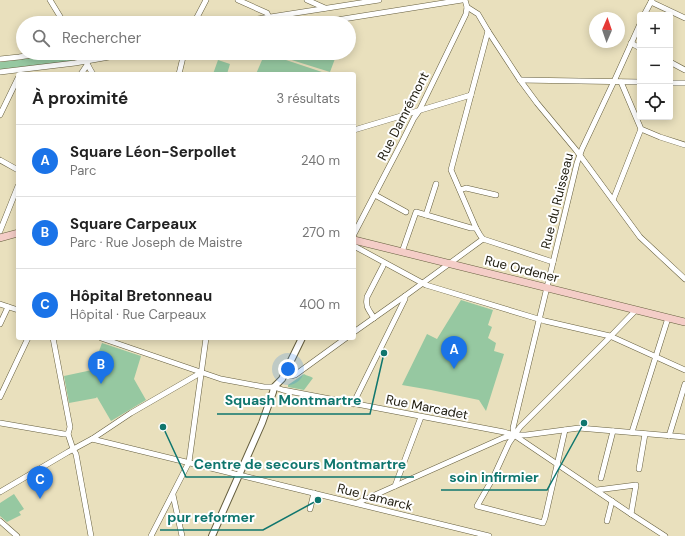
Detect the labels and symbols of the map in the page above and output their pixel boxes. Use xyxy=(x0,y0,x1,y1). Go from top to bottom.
north arrow xyxy=(589,12,625,48)
street label: Rue Damrémont xyxy=(373,69,433,163)
street label: Rue du Ruisseau xyxy=(537,151,577,251)
street label: Rue Ordener xyxy=(483,252,561,286)
pin: A xyxy=(441,336,467,369)
pin: B xyxy=(88,351,114,384)
your location xyxy=(278,359,298,379)
callout: Squash Montmartre xyxy=(217,388,370,414)
text: Squash Montmartre xyxy=(225,391,361,409)
street label: Rue Marcadet xyxy=(384,391,470,423)
callout: Centre de secours Montmartre xyxy=(186,451,414,477)
text: Centre de secours Montmartre xyxy=(194,455,406,473)
callout: soin infirmier xyxy=(441,464,547,490)
pin: C xyxy=(27,466,53,499)
text: soin infirmier xyxy=(449,468,539,486)
street label: Rue Lamarck xyxy=(336,479,415,515)
callout: pur reformer xyxy=(160,504,263,530)
text: pur reformer xyxy=(167,508,255,526)

